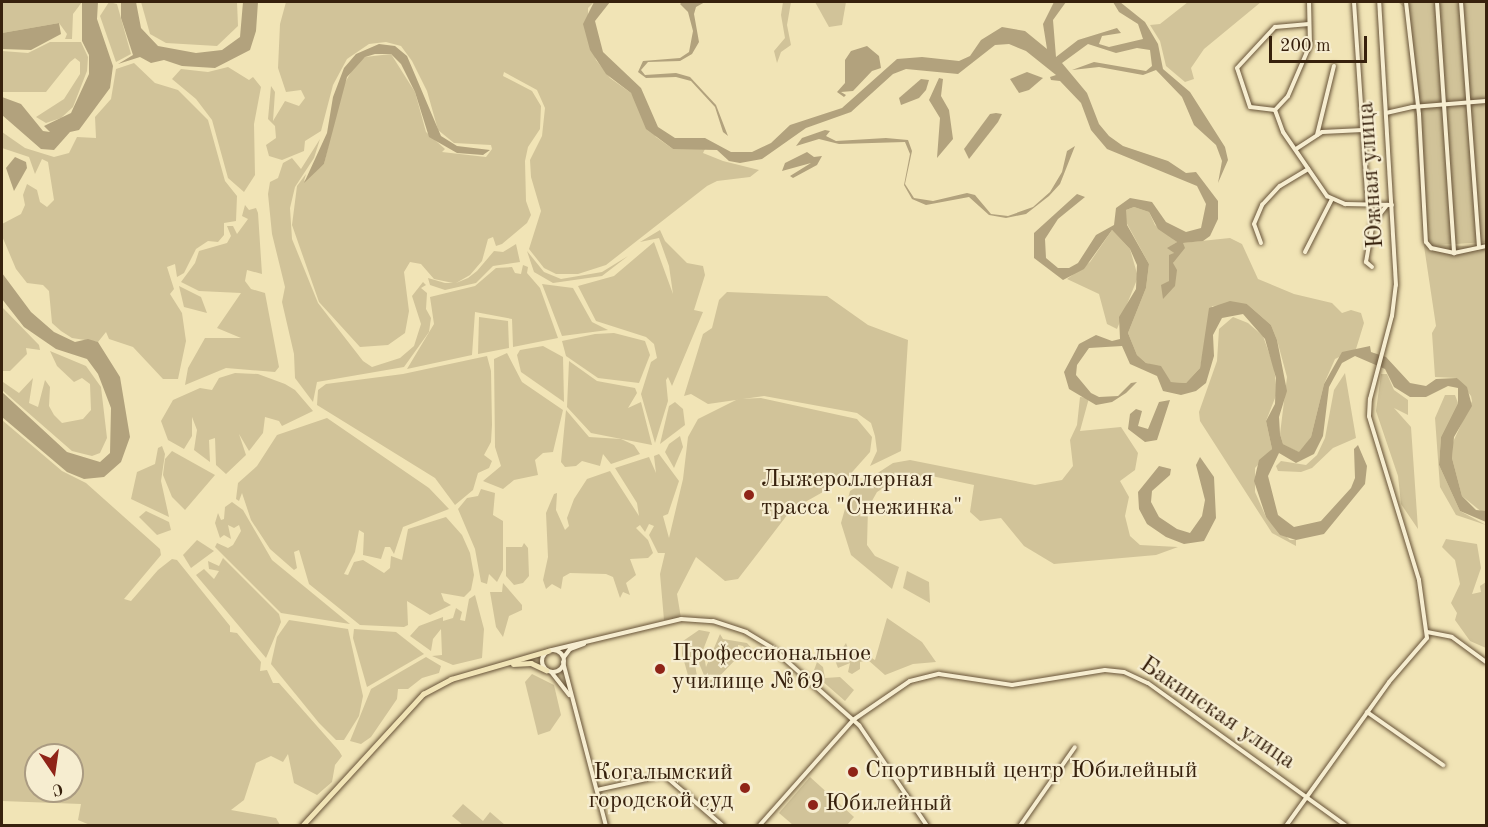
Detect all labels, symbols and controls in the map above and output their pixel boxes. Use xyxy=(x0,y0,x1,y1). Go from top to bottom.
scale bar xyxy=(1272,24,1370,62)
text: 200 m xyxy=(1280,37,1331,55)
street label: Южная улица xyxy=(1353,101,1391,249)
place label: Лыжероллерная трасса "Снежинка" xyxy=(761,467,963,523)
marker: Лыжероллерная трасса "Снежинка" xyxy=(742,488,756,502)
place label: Профессиональное училище №69 xyxy=(672,641,871,697)
street label: Бакинская улица xyxy=(1134,651,1300,777)
marker: Профессиональное училище №69 xyxy=(653,662,667,676)
north arrow xyxy=(24,743,84,803)
place label: Спортивный центр Юбилейный xyxy=(865,758,1198,786)
place label: Когалымский городской суд xyxy=(589,760,733,816)
marker: Спортивный центр Юбилейный xyxy=(846,765,860,779)
text: С xyxy=(51,780,65,798)
marker: Когалымский городской суд xyxy=(738,781,752,795)
place label: Юбилейный xyxy=(825,791,952,819)
marker: Юбилейный xyxy=(806,798,820,812)

